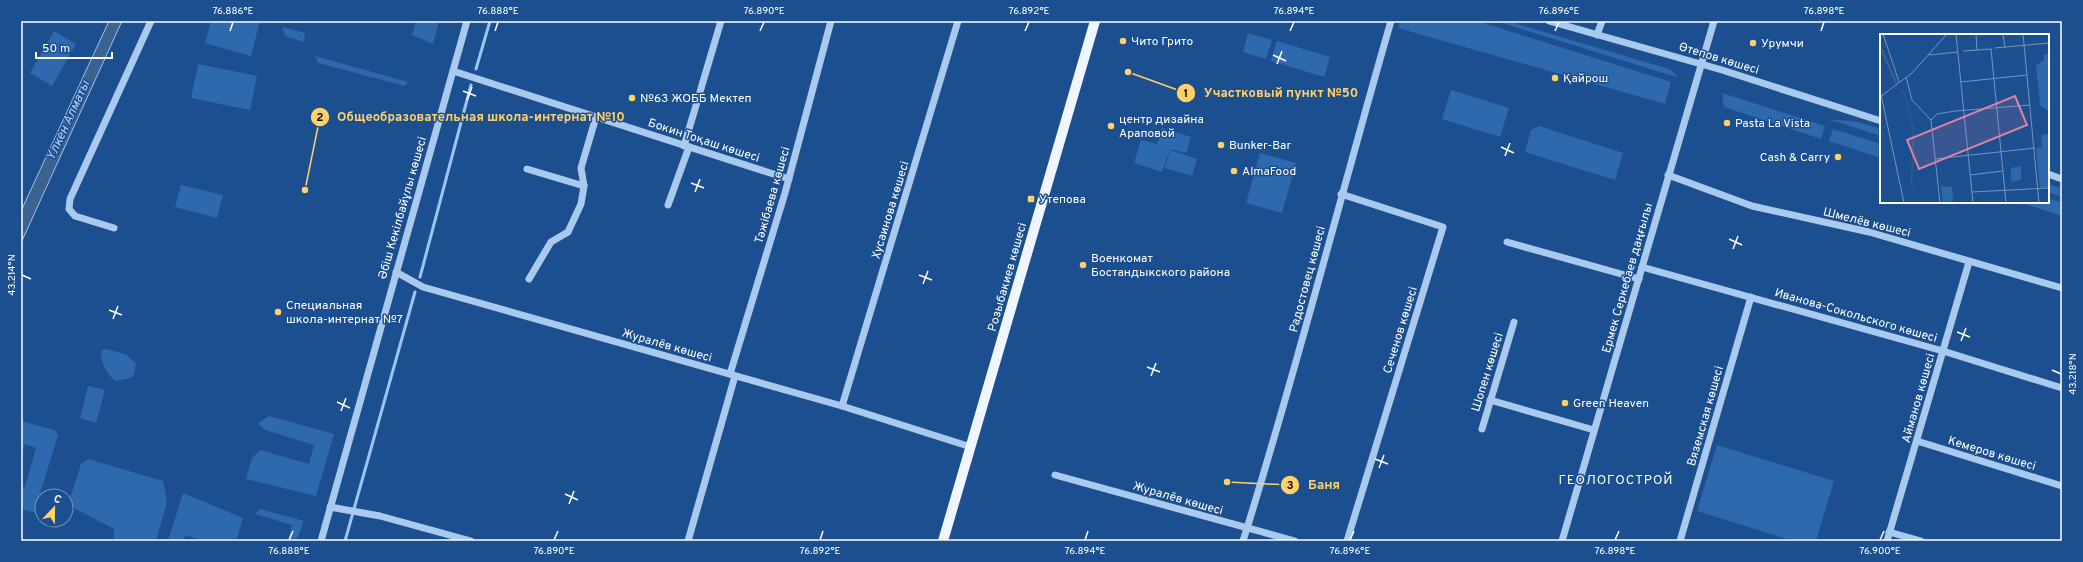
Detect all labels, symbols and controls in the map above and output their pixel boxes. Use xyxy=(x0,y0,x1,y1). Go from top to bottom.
text: 76.886°E xyxy=(212,5,254,18)
text: 76.888°E xyxy=(477,5,519,18)
text: 76.890°E xyxy=(743,5,785,18)
text: 76.892°E xyxy=(1008,5,1050,18)
text: 76.894°E xyxy=(1273,5,1315,18)
text: 76.896°E xyxy=(1539,5,1579,18)
text: 76.898°E xyxy=(1803,5,1845,18)
scale bar xyxy=(36,34,112,60)
place label: Чито Грито xyxy=(1131,34,1194,50)
inset map xyxy=(1880,34,2049,203)
marker: Чито Грито xyxy=(1118,36,1128,46)
place label: Урумчи xyxy=(1761,36,1804,52)
marker: Урумчи xyxy=(1748,38,1758,48)
street label: Өтепов көшесі xyxy=(1677,39,1761,79)
text: 50 m xyxy=(42,41,70,57)
place label: Қайрош xyxy=(1563,71,1608,87)
marker: Қайрош xyxy=(1550,73,1560,83)
water label: Үлкен Алматы xyxy=(43,78,94,163)
callout: Участковый пункт №50 xyxy=(1176,80,1366,105)
text: 1 xyxy=(1184,86,1188,102)
text: Участковый пункт №50 xyxy=(1204,86,1358,102)
place label: №63 ЖОББ Мектеп xyxy=(640,91,752,107)
marker: №63 ЖОББ Мектеп xyxy=(627,93,637,103)
callout: Общеобразовательная школа-интернат №10 xyxy=(310,104,633,129)
text: 2 xyxy=(316,110,324,126)
text: Общеобразовательная школа-интернат №10 xyxy=(337,110,625,126)
place label: центр дизайна Араповой xyxy=(1119,112,1204,142)
street label: Бокин Тоқаш көшесі xyxy=(646,115,762,167)
place label: Pasta La Vista xyxy=(1735,116,1810,132)
marker: Pasta La Vista xyxy=(1722,118,1732,128)
marker: центр дизайна Араповой xyxy=(1106,121,1116,131)
street label: Әбіш Кекілбайұлы көшесі xyxy=(375,135,431,281)
place label: Bunker-Bar xyxy=(1229,138,1292,154)
marker: Bunker-Bar xyxy=(1216,140,1226,150)
street label: Тәжібаева көшесі xyxy=(751,145,794,246)
place label: Cash & Carry xyxy=(1760,150,1830,166)
marker: Cash & Carry xyxy=(1833,152,1843,162)
street label: Хусаинова көшесі xyxy=(868,159,913,261)
place label: AlmaFood xyxy=(1242,164,1296,180)
marker: AlmaFood xyxy=(1229,166,1239,176)
place label: Утепова xyxy=(1039,192,1086,208)
marker: Утепова xyxy=(1026,194,1036,204)
street label: Ермек Серкебаев даңғылы xyxy=(1599,201,1657,355)
street label: Шмелёв көшесі xyxy=(1821,204,1912,242)
street label: Розыбакиев көшесі xyxy=(985,221,1031,334)
street label: Радостовец көшесі xyxy=(1286,224,1330,334)
place label: Военкомат Бостандыкского района xyxy=(1091,251,1230,281)
text: 43.214°N xyxy=(6,254,19,296)
marker: Военкомат Бостандыкского района xyxy=(1078,260,1088,270)
street label: Сеченов көшесі xyxy=(1380,285,1422,376)
street label: Иванова-Сокольского көшесі xyxy=(1773,285,1939,347)
place label: Специальная школа-интернат №7 xyxy=(286,298,403,328)
marker: Специальная школа-интернат №7 xyxy=(273,307,283,317)
street label: Журалёв көшесі xyxy=(620,325,714,366)
street label: Шопен көшесі xyxy=(1468,331,1508,414)
street label: Айманов көшесі xyxy=(1899,352,1939,445)
text: 43.218°N xyxy=(2067,353,2080,395)
street label: Вяземская көшесі xyxy=(1684,364,1728,468)
place label: Green Heaven xyxy=(1573,396,1649,412)
marker: Green Heaven xyxy=(1560,398,1570,408)
street label: Кемеров көшесі xyxy=(1946,433,2038,475)
district label: ГЕОЛОГОСТРОЙ xyxy=(1558,471,1674,489)
callout: Баня xyxy=(1280,472,1348,497)
street label: Журалёв көшесі xyxy=(1131,478,1225,519)
text: 3 xyxy=(1286,478,1294,494)
text: Баня xyxy=(1308,478,1340,494)
north arrow xyxy=(34,488,74,528)
text: С xyxy=(51,492,63,507)
text: 76.888°E xyxy=(268,545,310,558)
text: 76.890°E xyxy=(533,545,575,558)
text: 76.892°E xyxy=(799,545,841,558)
text: 76.894°E xyxy=(1064,545,1106,558)
text: 76.896°E xyxy=(1330,545,1370,558)
text: 76.898°E xyxy=(1594,545,1636,558)
text: 76.900°E xyxy=(1859,545,1901,558)

